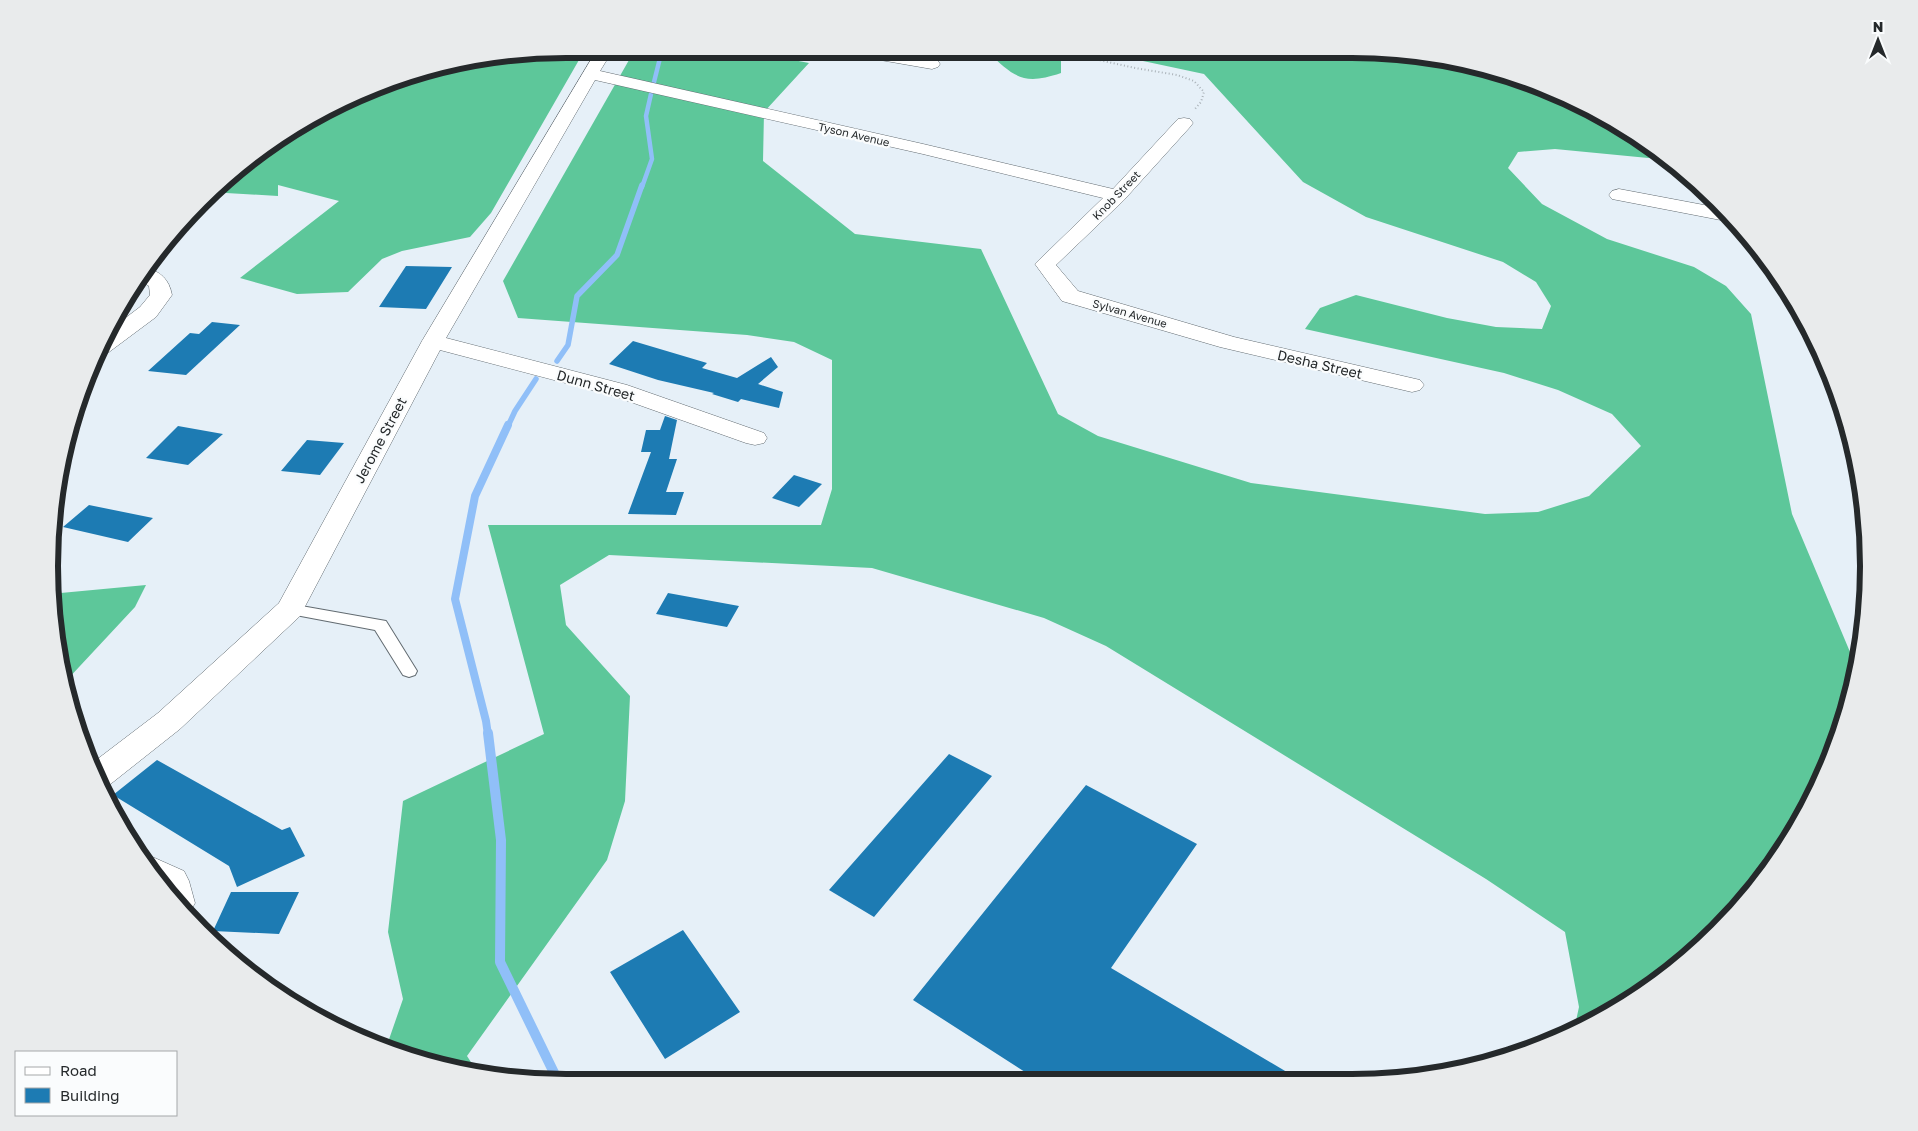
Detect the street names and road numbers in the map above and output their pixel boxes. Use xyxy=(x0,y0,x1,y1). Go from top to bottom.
street label: Tyson Avenue xyxy=(817,119,891,149)
street label: Knob Street xyxy=(1089,168,1143,222)
street label: Sylvan Avenue xyxy=(1091,296,1169,330)
street label: Desha Street xyxy=(1276,346,1364,382)
street label: Dunn Street xyxy=(555,366,637,404)
street label: Jerome Street xyxy=(350,394,410,486)

